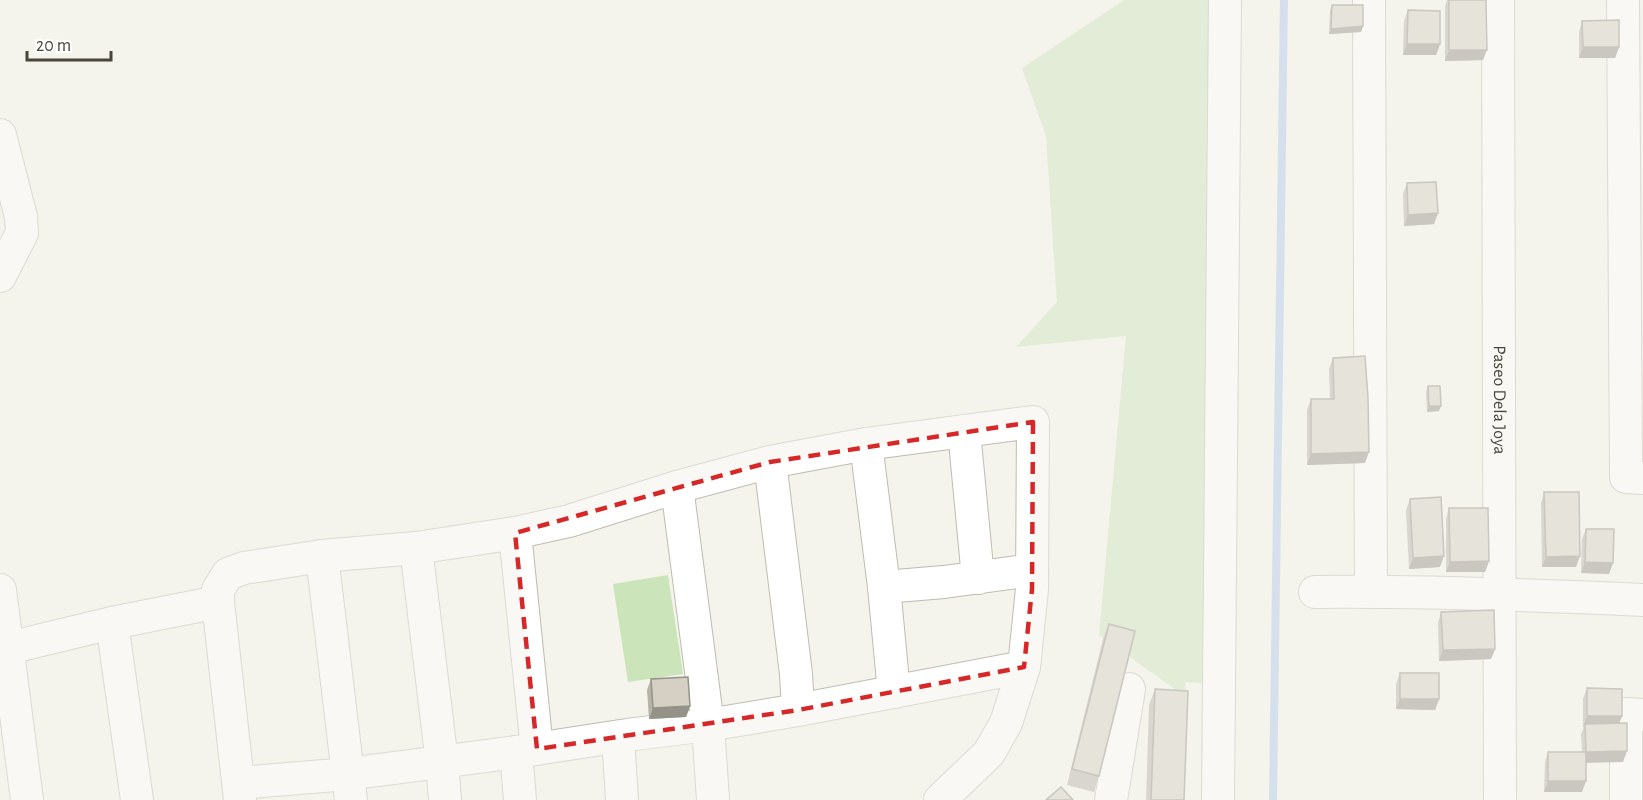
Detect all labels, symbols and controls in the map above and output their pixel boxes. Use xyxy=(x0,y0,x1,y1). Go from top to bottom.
scale bar xyxy=(27,24,111,62)
text: 20 m xyxy=(36,37,71,55)
street label: Paseo Dela Joya xyxy=(1490,345,1508,455)

